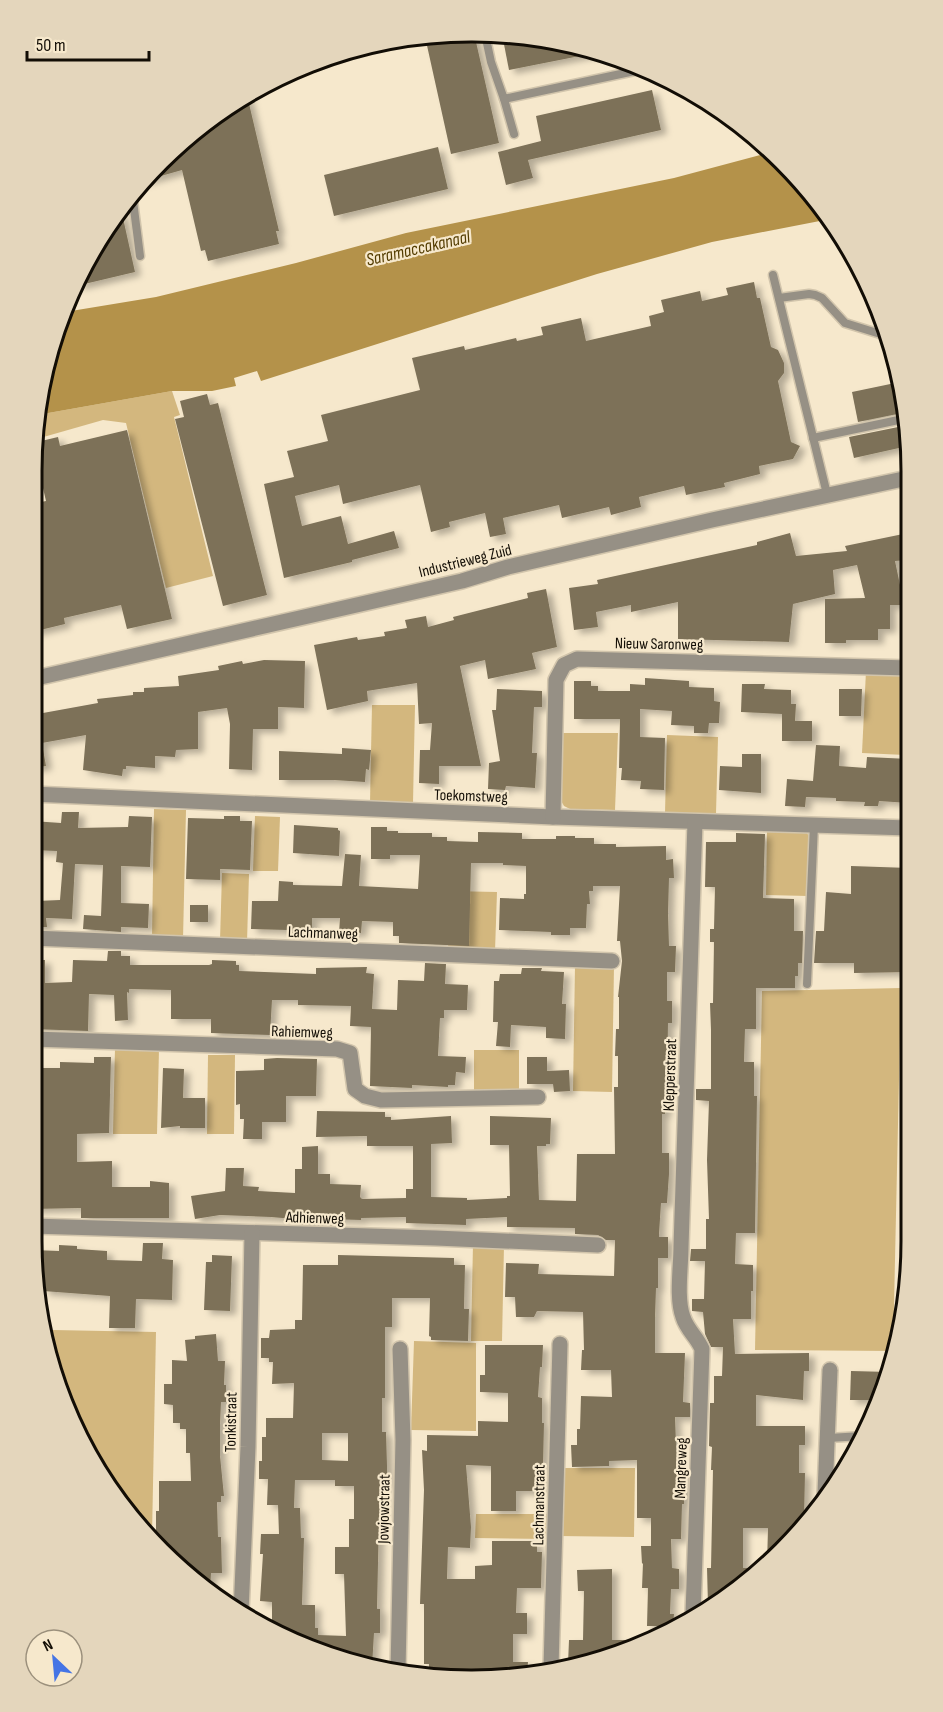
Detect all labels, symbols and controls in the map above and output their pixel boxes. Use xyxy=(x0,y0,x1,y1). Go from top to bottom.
scale bar xyxy=(27,24,148,62)
text: 50 m xyxy=(36,35,66,56)
water label: Saramaccakanaal xyxy=(364,226,473,271)
street label: Industrieweg Zuid xyxy=(417,541,514,582)
street label: Nieuw Saronweg xyxy=(615,634,703,655)
street label: Toekomstweg xyxy=(434,786,508,807)
street label: Lachmanweg xyxy=(287,923,358,944)
street label: Rahiemweg xyxy=(271,1022,333,1043)
street label: Klepperstraat xyxy=(660,1038,681,1112)
street label: Adhienweg xyxy=(285,1208,344,1229)
street label: Tonkistraat xyxy=(221,1392,242,1452)
street label: Mangreweg xyxy=(671,1437,692,1499)
street label: Lachmanstraat xyxy=(529,1464,550,1546)
street label: Jowjowstraat xyxy=(374,1474,395,1545)
north arrow xyxy=(24,1628,84,1688)
text: N xyxy=(40,1635,56,1656)

